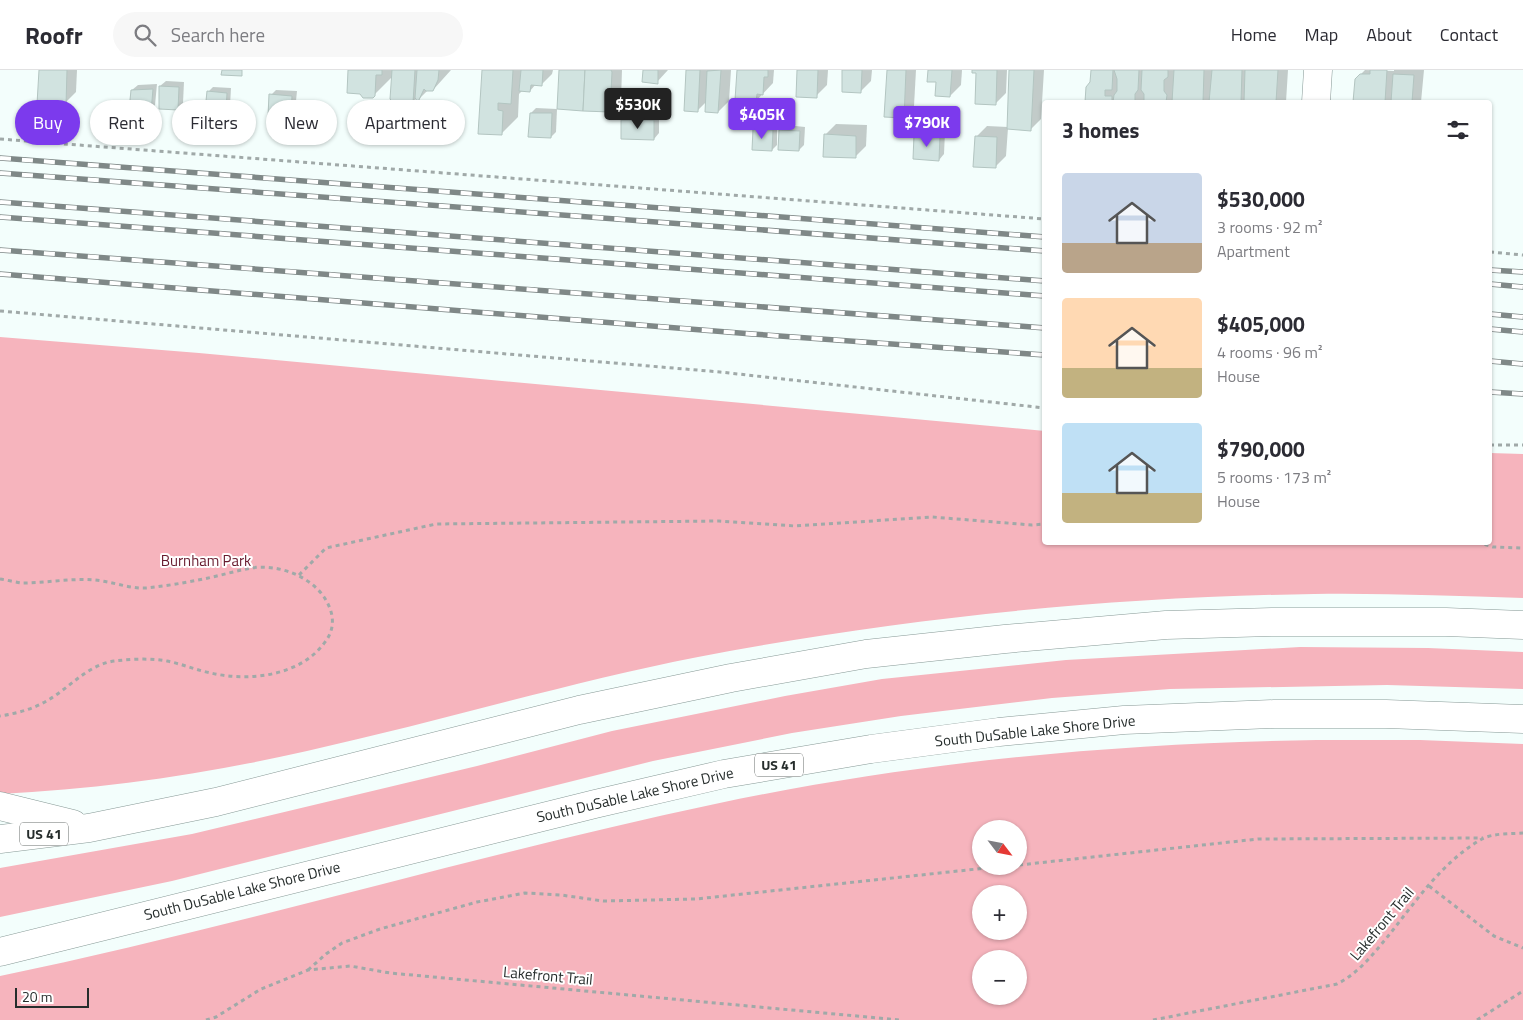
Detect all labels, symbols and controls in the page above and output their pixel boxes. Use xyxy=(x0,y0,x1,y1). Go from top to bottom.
search box xyxy=(113,12,463,57)
text: Roofr xyxy=(25,17,83,53)
text: Search here xyxy=(171,20,265,49)
icon: search xyxy=(131,21,159,49)
text: Home xyxy=(1231,21,1277,48)
text: Map xyxy=(1305,21,1338,48)
text: About xyxy=(1366,21,1412,48)
text: Contact xyxy=(1440,21,1498,48)
pin: $530K xyxy=(603,88,673,130)
text: $530K xyxy=(615,92,661,116)
pin: $405K xyxy=(727,98,797,140)
chip: Buy xyxy=(15,100,80,145)
chip: Rent xyxy=(90,100,162,145)
chip: Filters xyxy=(172,100,256,145)
chip: New xyxy=(266,100,337,145)
chip: Apartment xyxy=(347,100,465,145)
text: $405K xyxy=(739,102,785,126)
pin: $790K xyxy=(892,106,962,148)
text: $790K xyxy=(904,110,950,134)
text: 3 homes xyxy=(1062,114,1139,146)
icon: filters xyxy=(1444,116,1472,144)
text: $530,000 xyxy=(1217,183,1305,215)
icon: home xyxy=(1102,193,1162,253)
text: 3 rooms · 92 m² xyxy=(1217,215,1322,239)
text: Apartment xyxy=(1217,239,1290,263)
text: $405,000 xyxy=(1217,308,1305,340)
icon: home xyxy=(1102,318,1162,378)
text: 4 rooms · 96 m² xyxy=(1217,340,1322,364)
text: House xyxy=(1217,364,1260,388)
text: $790,000 xyxy=(1217,433,1305,465)
icon: home xyxy=(1102,443,1162,503)
text: 5 rooms · 173 m² xyxy=(1217,465,1331,489)
text: House xyxy=(1217,489,1260,513)
park label: Burnham Park xyxy=(161,549,251,572)
street label: South DuSable Lake Shore Drive xyxy=(934,709,1136,752)
road number: US 41 xyxy=(755,754,803,776)
street label: South DuSable Lake Shore Drive xyxy=(534,761,736,828)
north arrow xyxy=(972,820,1028,875)
map controls xyxy=(972,820,1027,1005)
road number: US 41 xyxy=(20,822,68,846)
street label: South DuSable Lake Shore Drive xyxy=(141,855,342,926)
street label: Lakefront Trail xyxy=(1344,882,1419,965)
button: + xyxy=(972,885,1027,940)
button: − xyxy=(972,950,1027,1005)
street label: Lakefront Trail xyxy=(502,960,594,991)
scale bar xyxy=(15,985,89,1008)
text: 20 m xyxy=(22,986,52,1007)

